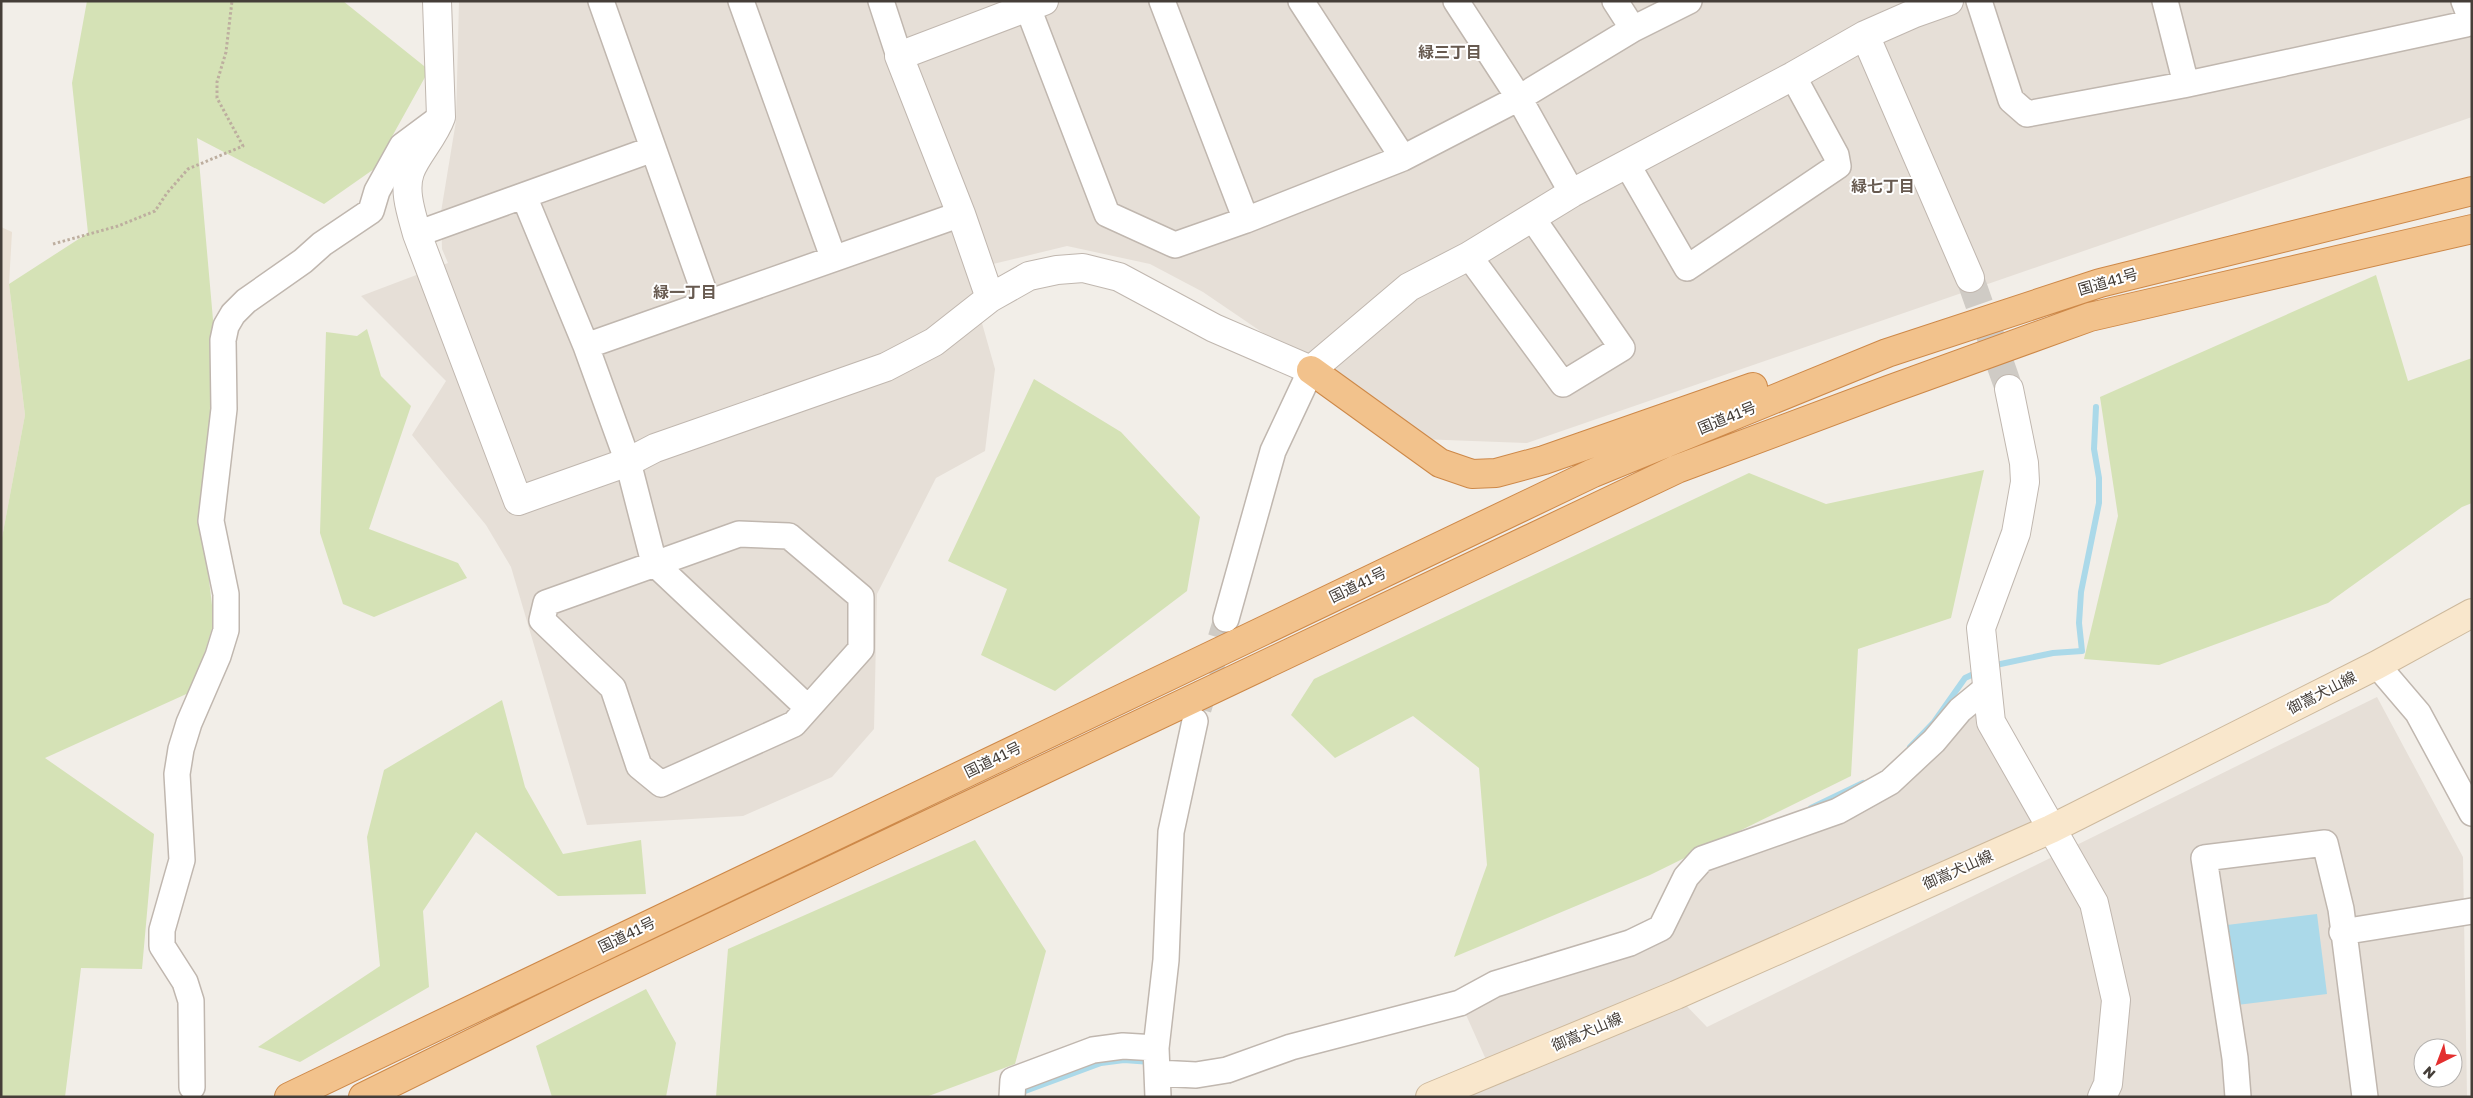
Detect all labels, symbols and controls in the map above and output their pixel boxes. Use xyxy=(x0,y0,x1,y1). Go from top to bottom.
district label: 緑三丁目 xyxy=(1418,42,1482,62)
district label: 緑七丁目 xyxy=(1851,176,1915,196)
street label: 国道41号 xyxy=(2076,264,2140,298)
district label: 緑一丁目 xyxy=(653,282,717,302)
street label: 国道41号 xyxy=(1695,397,1758,437)
street label: 国道41号 xyxy=(1326,563,1389,606)
street label: 御嵩犬山線 xyxy=(2284,667,2359,717)
street label: 国道41号 xyxy=(961,738,1024,781)
street label: 御嵩犬山線 xyxy=(1920,846,1996,893)
street label: 国道41号 xyxy=(595,913,658,956)
street label: 御嵩犬山線 xyxy=(1549,1008,1625,1054)
north arrow xyxy=(2413,1038,2463,1088)
text: N xyxy=(2419,1063,2439,1083)

